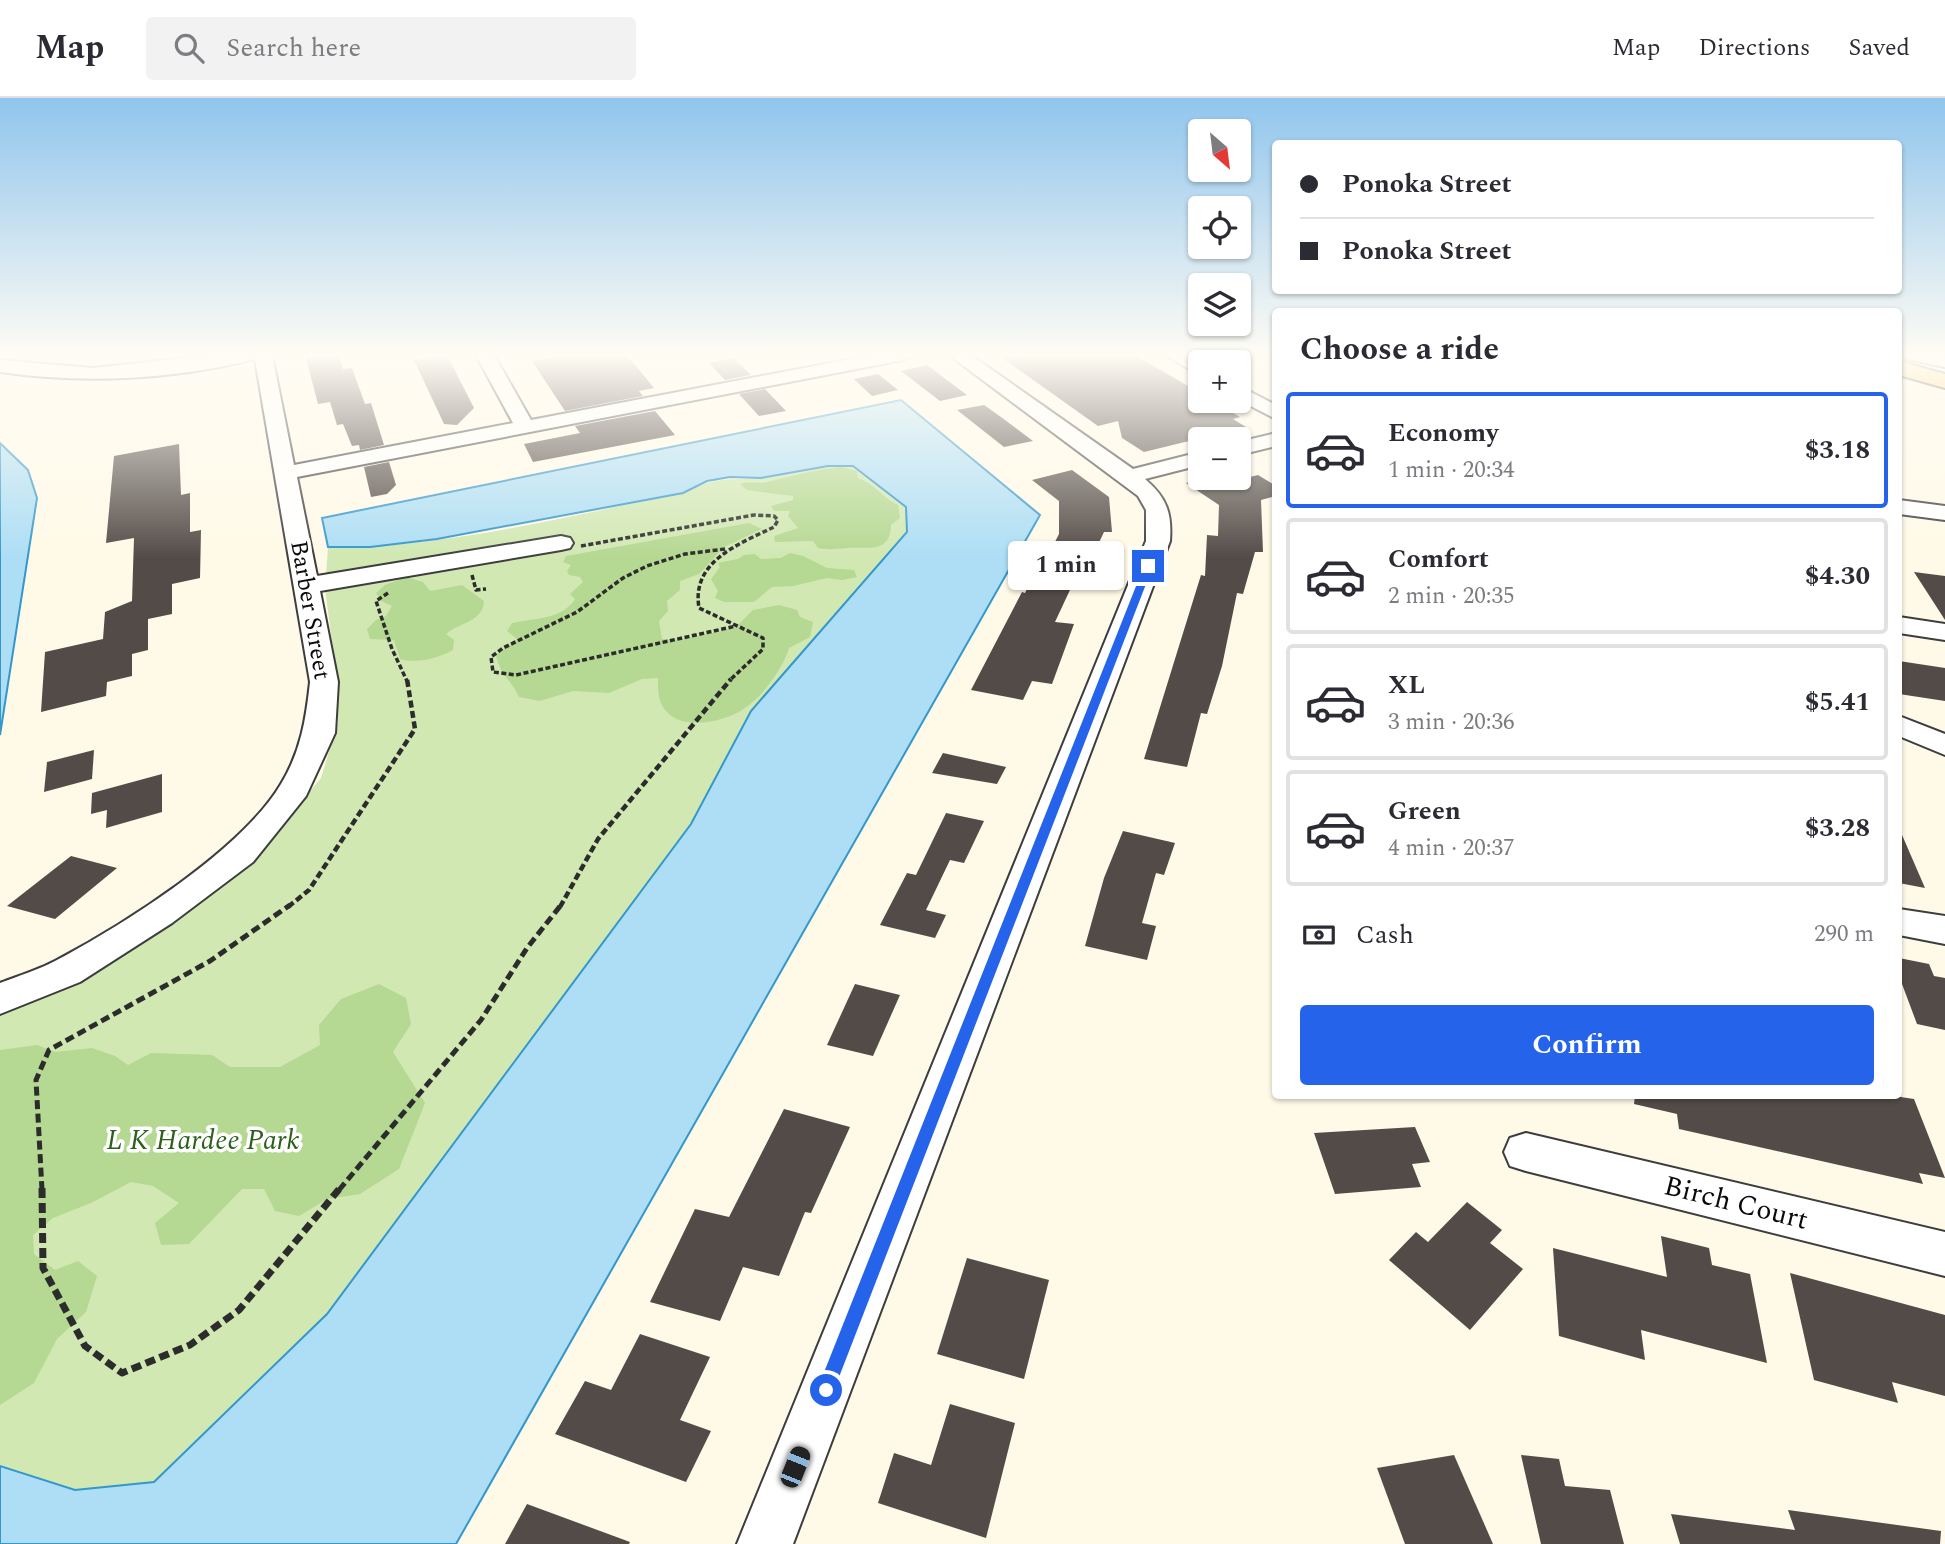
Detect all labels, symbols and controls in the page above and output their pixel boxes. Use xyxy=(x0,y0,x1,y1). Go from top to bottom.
search box xyxy=(146,17,636,80)
text: Map xyxy=(35,23,104,73)
text: Search here xyxy=(226,28,361,68)
icon: search xyxy=(170,29,208,67)
text: Map xyxy=(1612,30,1660,66)
text: Directions xyxy=(1698,30,1810,66)
text: Saved xyxy=(1848,30,1910,66)
north arrow xyxy=(1188,119,1251,182)
map controls xyxy=(1188,119,1251,490)
text: Ponoka Street xyxy=(1342,164,1512,204)
button: locate xyxy=(1188,196,1251,259)
text: Ponoka Street xyxy=(1342,231,1512,271)
button: layers xyxy=(1188,273,1251,336)
text: Choose a ride xyxy=(1300,325,1499,374)
button: + xyxy=(1188,350,1251,413)
text: Economy xyxy=(1388,413,1498,453)
icon: car xyxy=(1304,419,1367,482)
button: − xyxy=(1188,427,1251,490)
text: $3.18 xyxy=(1805,430,1870,470)
text: 1 min · 20:34 xyxy=(1388,453,1515,488)
street label: Barber Street xyxy=(280,538,340,682)
text: Comfort xyxy=(1388,539,1489,579)
callout: 1 min xyxy=(1008,542,1124,590)
icon: car xyxy=(1304,545,1367,608)
text: 1 min xyxy=(1035,548,1097,583)
route end xyxy=(1132,550,1164,582)
text: $4.30 xyxy=(1805,556,1870,596)
text: 2 min · 20:35 xyxy=(1388,579,1515,614)
text: XL xyxy=(1388,665,1425,705)
icon: car xyxy=(1304,671,1367,734)
text: $5.41 xyxy=(1805,682,1870,722)
text: 3 min · 20:36 xyxy=(1388,705,1515,740)
text: Green xyxy=(1388,791,1461,831)
icon: car xyxy=(1304,797,1367,860)
text: $3.28 xyxy=(1805,808,1870,848)
text: 4 min · 20:37 xyxy=(1388,831,1515,866)
text: Cash xyxy=(1356,915,1414,955)
icon: cash xyxy=(1300,916,1338,954)
text: 290 m xyxy=(1814,917,1874,952)
button: Confirm xyxy=(1300,1005,1874,1085)
park label: L K Hardee Park xyxy=(106,1119,300,1162)
street label: Birch Court xyxy=(1659,1164,1813,1242)
route start xyxy=(810,1374,842,1406)
car xyxy=(778,1444,813,1490)

